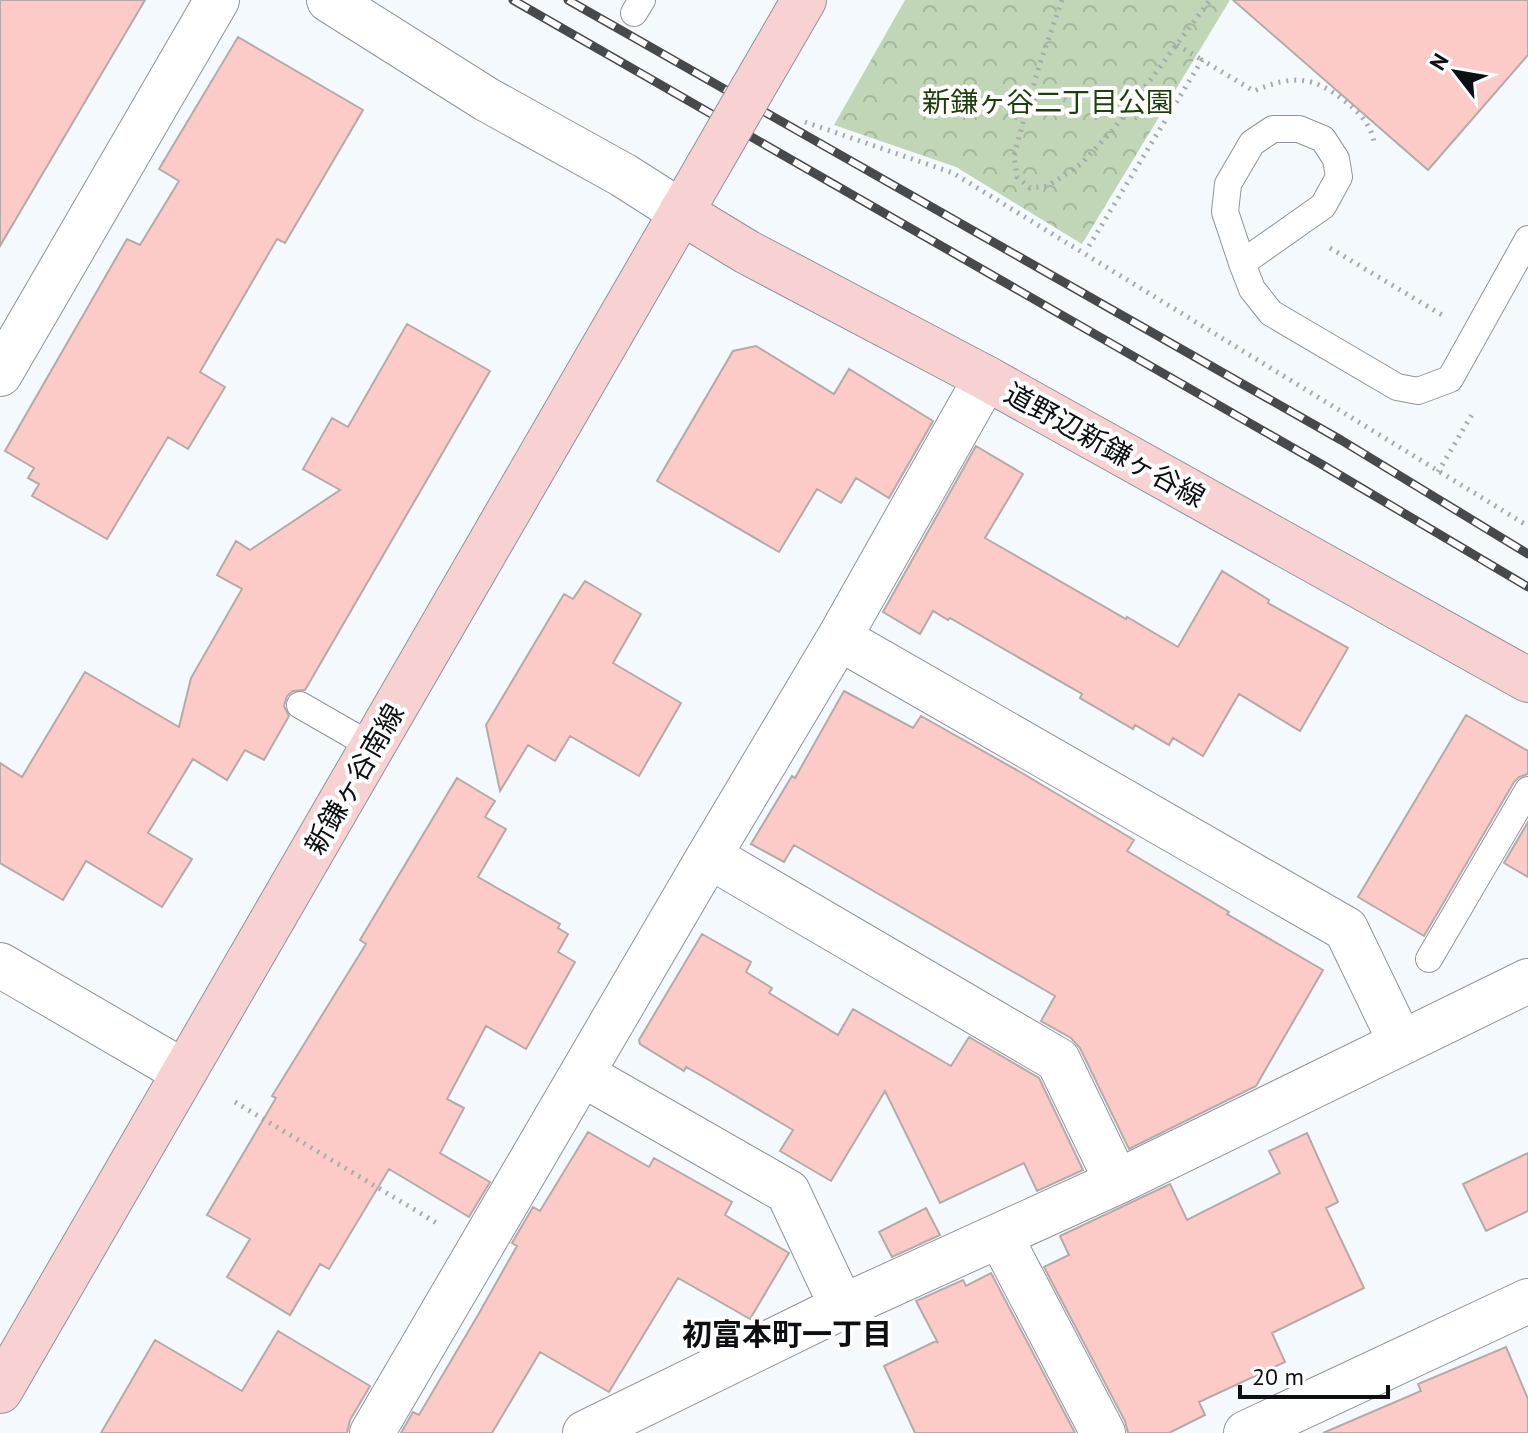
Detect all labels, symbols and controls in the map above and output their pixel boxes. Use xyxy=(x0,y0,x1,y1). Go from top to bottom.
north arrow xyxy=(1416,32,1496,112)
text: N xyxy=(1423,48,1455,75)
park label: 新鎌ヶ谷二丁目公園 xyxy=(922,83,1174,120)
street label: 道野辺新鎌ヶ谷線 xyxy=(998,374,1212,515)
street label: 新鎌ヶ谷南線 xyxy=(296,697,412,861)
district label: 初富本町一丁目 xyxy=(682,1314,892,1353)
scale bar xyxy=(1240,1349,1388,1399)
text: 20 m xyxy=(1252,1361,1304,1392)

